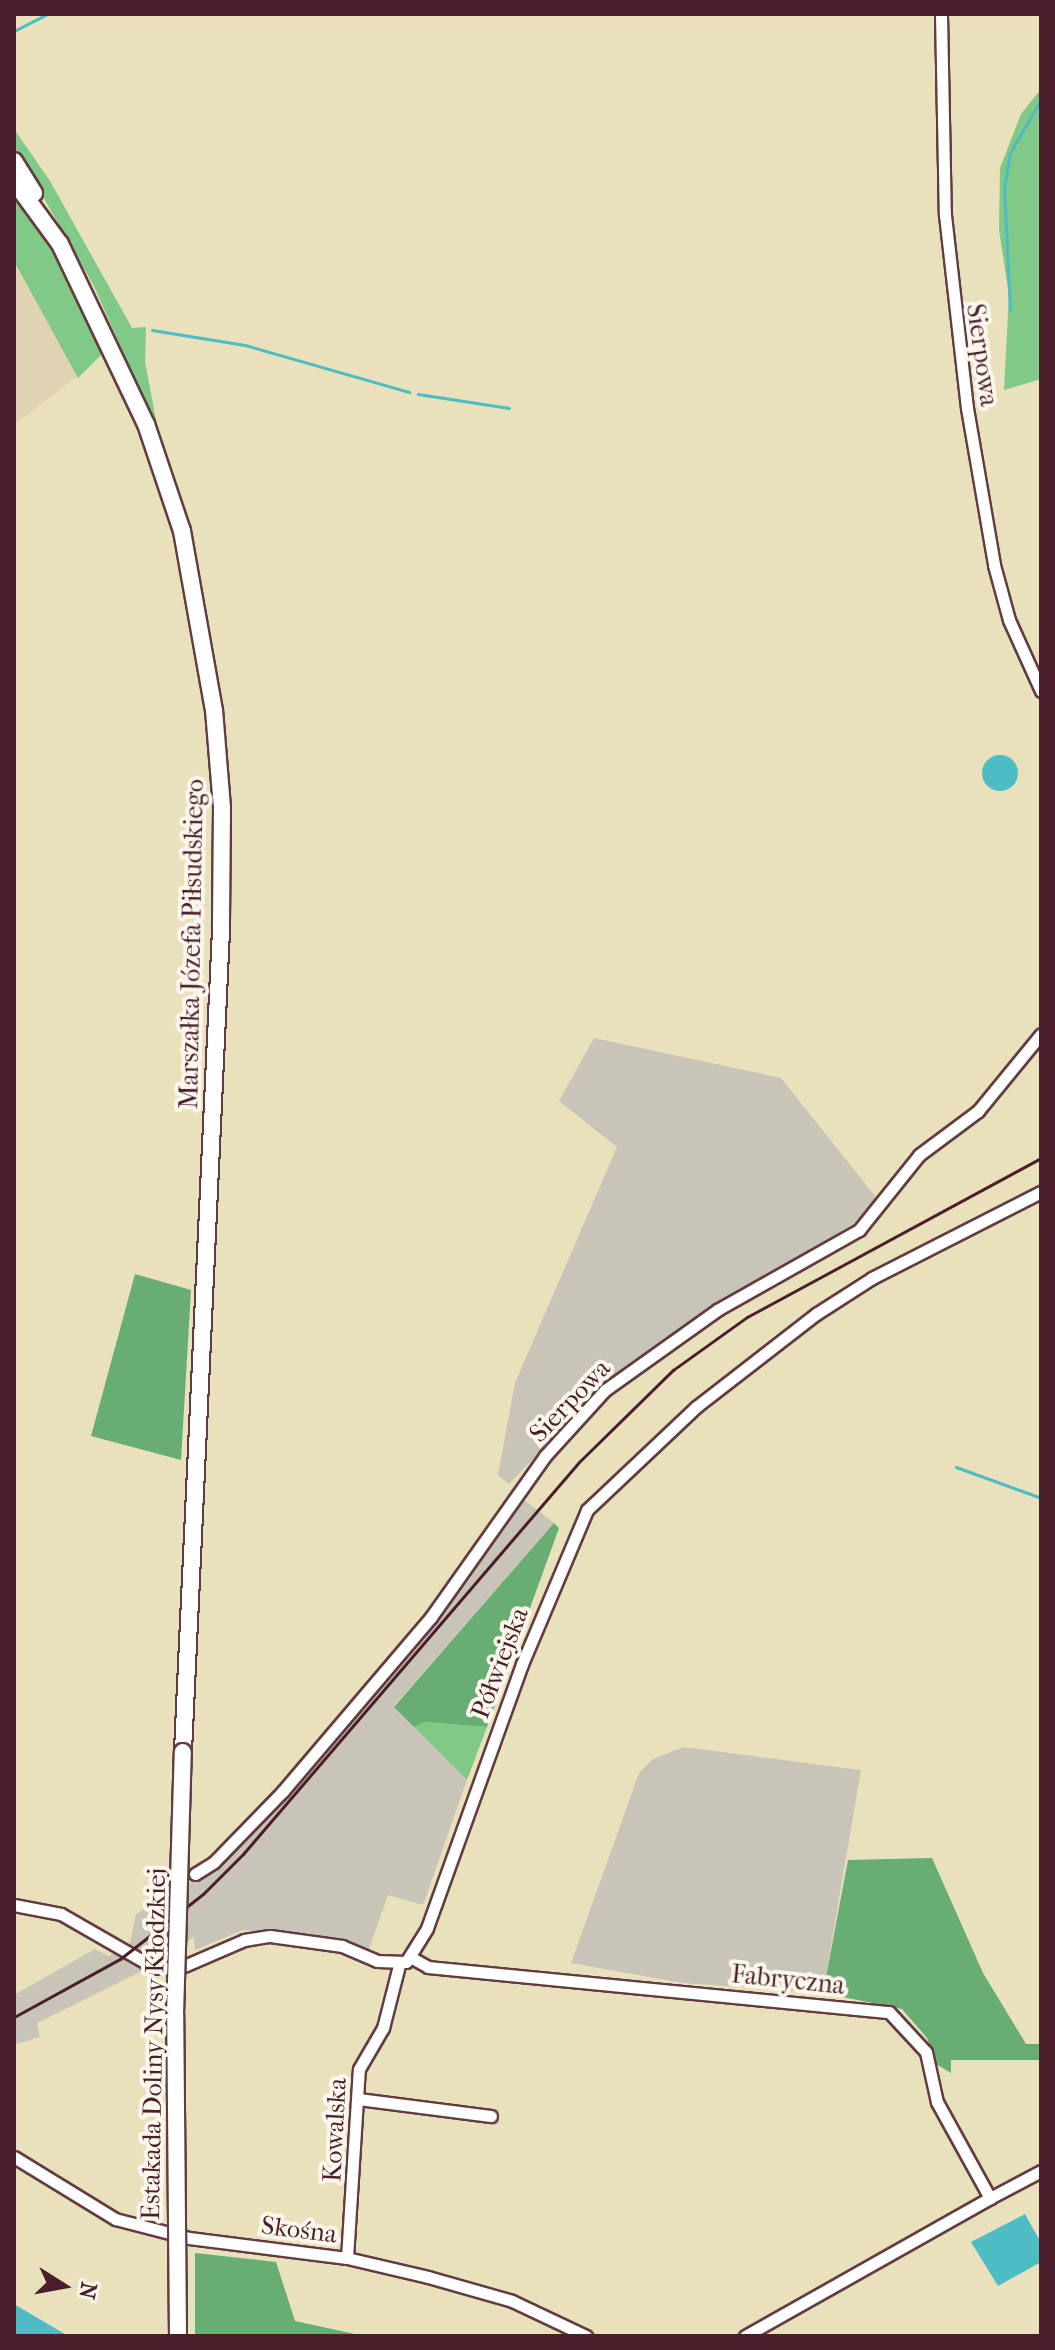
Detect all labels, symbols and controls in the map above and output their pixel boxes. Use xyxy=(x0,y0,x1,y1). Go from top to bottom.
street label: Sierpowa xyxy=(959,302,1005,408)
street label: Marszałka Józefa Piłsudskiego xyxy=(174,779,210,1109)
street label: Sierpowa xyxy=(523,1353,617,1449)
street label: Półwiejska xyxy=(465,1603,535,1723)
street label: Estakada Doliny Nysy Kłodzkiej xyxy=(135,1868,173,2220)
street label: Fabryczna xyxy=(730,1959,846,2001)
street label: Kowalska xyxy=(317,2077,353,2183)
street label: Skośna xyxy=(259,2210,339,2250)
north arrow xyxy=(24,2246,104,2326)
text: N xyxy=(73,2280,102,2301)

